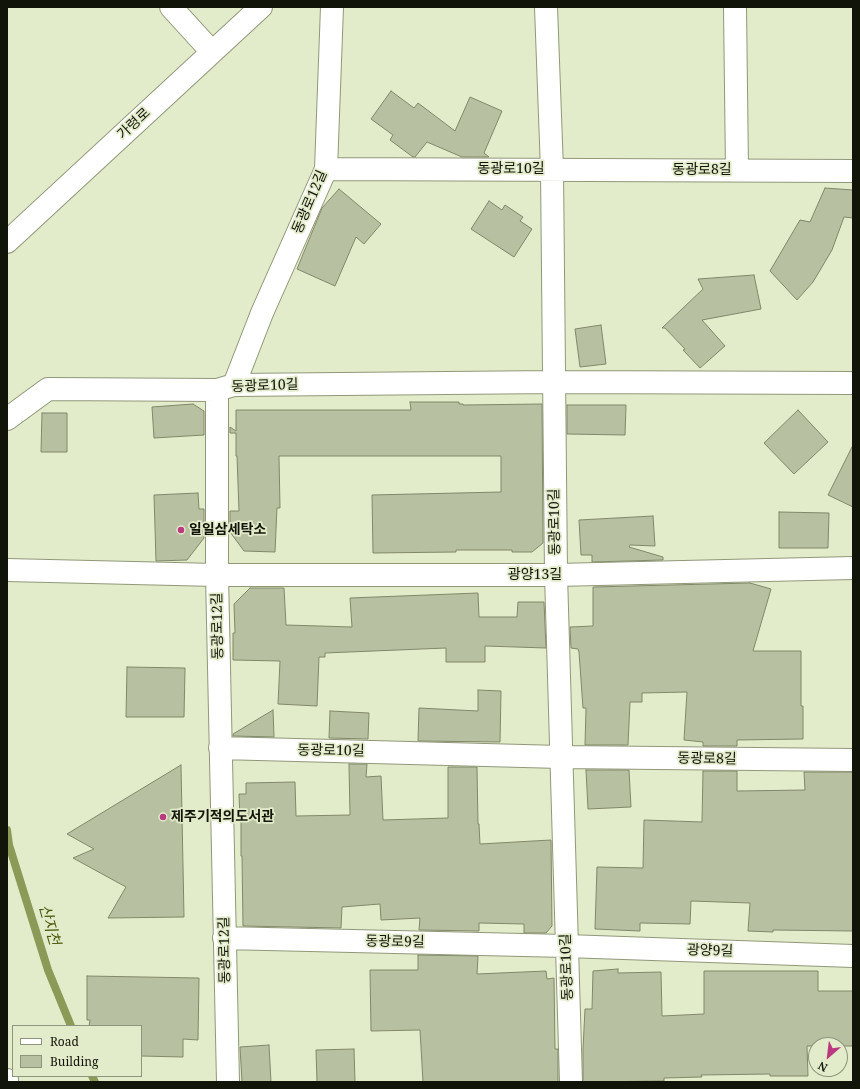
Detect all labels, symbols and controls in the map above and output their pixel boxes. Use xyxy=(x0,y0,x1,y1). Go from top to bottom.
street label: 가령로 xyxy=(114,105,154,143)
street label: 동광로10길 xyxy=(477,161,545,177)
street label: 동광로8길 xyxy=(672,162,732,178)
street label: 동광로12길 xyxy=(289,168,331,236)
street label: 동광로10길 xyxy=(231,376,299,396)
street label: 동광로10길 xyxy=(546,488,564,556)
place label: 일일삼세탁소 xyxy=(189,522,266,538)
marker: 일일삼세탁소 xyxy=(176,525,186,535)
street label: 광양13길 xyxy=(508,567,562,583)
street label: 동광로12길 xyxy=(209,592,227,660)
street label: 동광로10길 xyxy=(297,742,365,760)
street label: 동광로8길 xyxy=(677,750,737,768)
place label: 제주기적의도서관 xyxy=(171,809,274,825)
marker: 제주기적의도서관 xyxy=(158,812,168,822)
water label: 산지천 xyxy=(35,903,63,947)
street label: 동광로12길 xyxy=(216,916,234,984)
street label: 동광로9길 xyxy=(365,933,425,951)
street label: 동광로10길 xyxy=(557,933,577,1001)
street label: 광양9길 xyxy=(686,942,734,960)
legend xyxy=(12,1025,142,1077)
text: Road xyxy=(50,1033,79,1050)
north arrow xyxy=(808,1037,848,1077)
text: Building xyxy=(50,1053,98,1070)
text: N xyxy=(815,1058,830,1076)

